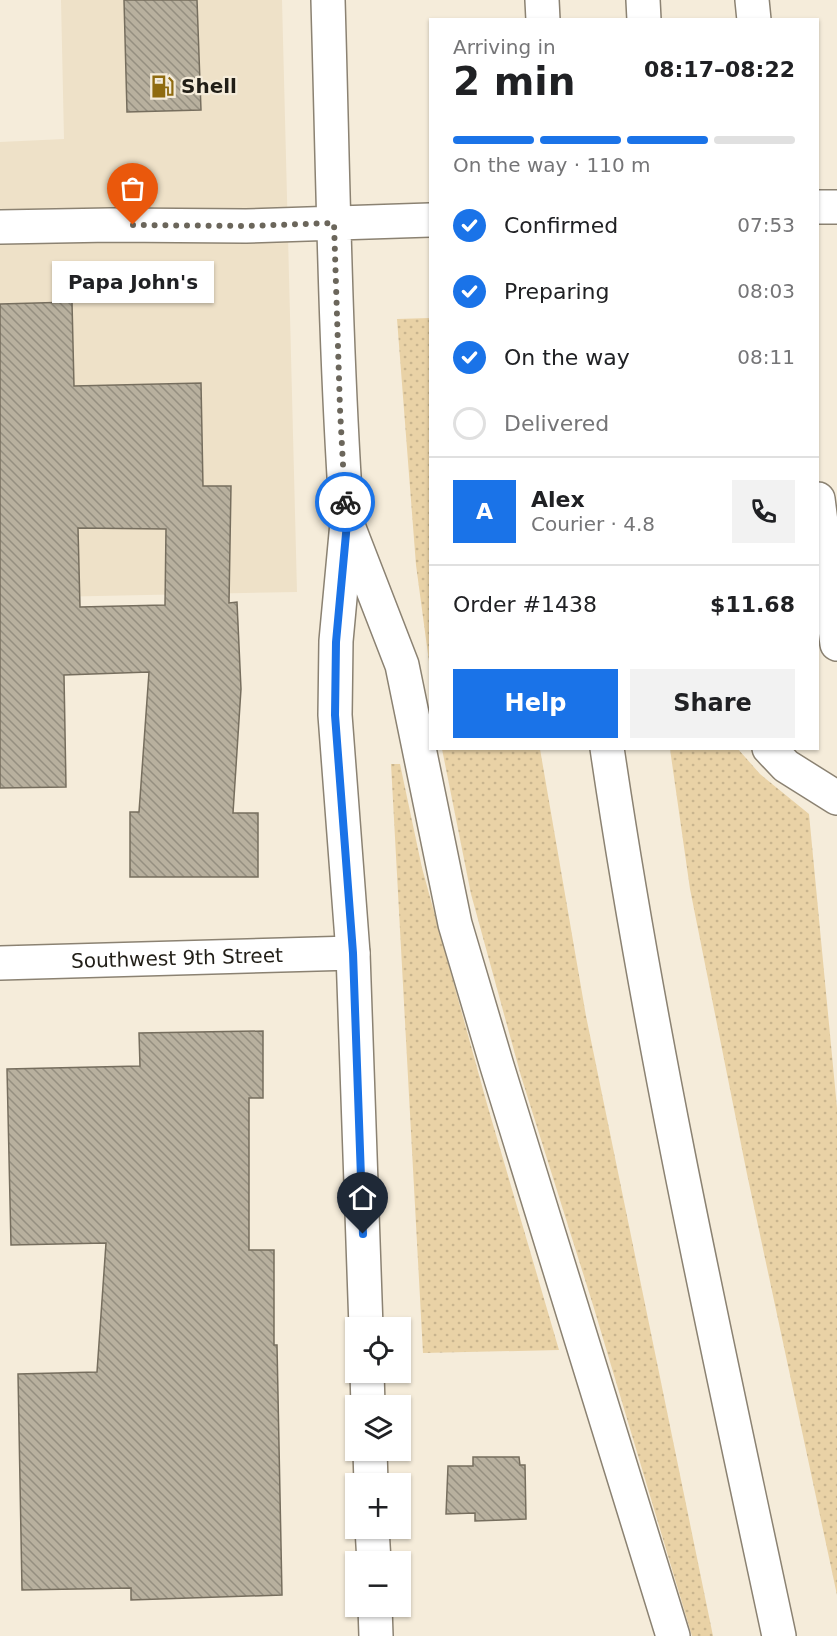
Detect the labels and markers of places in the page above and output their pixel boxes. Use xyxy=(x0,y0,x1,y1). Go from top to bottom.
fuel station icon: Shell xyxy=(150,73,176,99)
place label: Shell xyxy=(181,74,237,98)
pin xyxy=(107,163,158,225)
callout: Papa John's xyxy=(52,261,214,303)
pin xyxy=(337,1172,388,1234)

